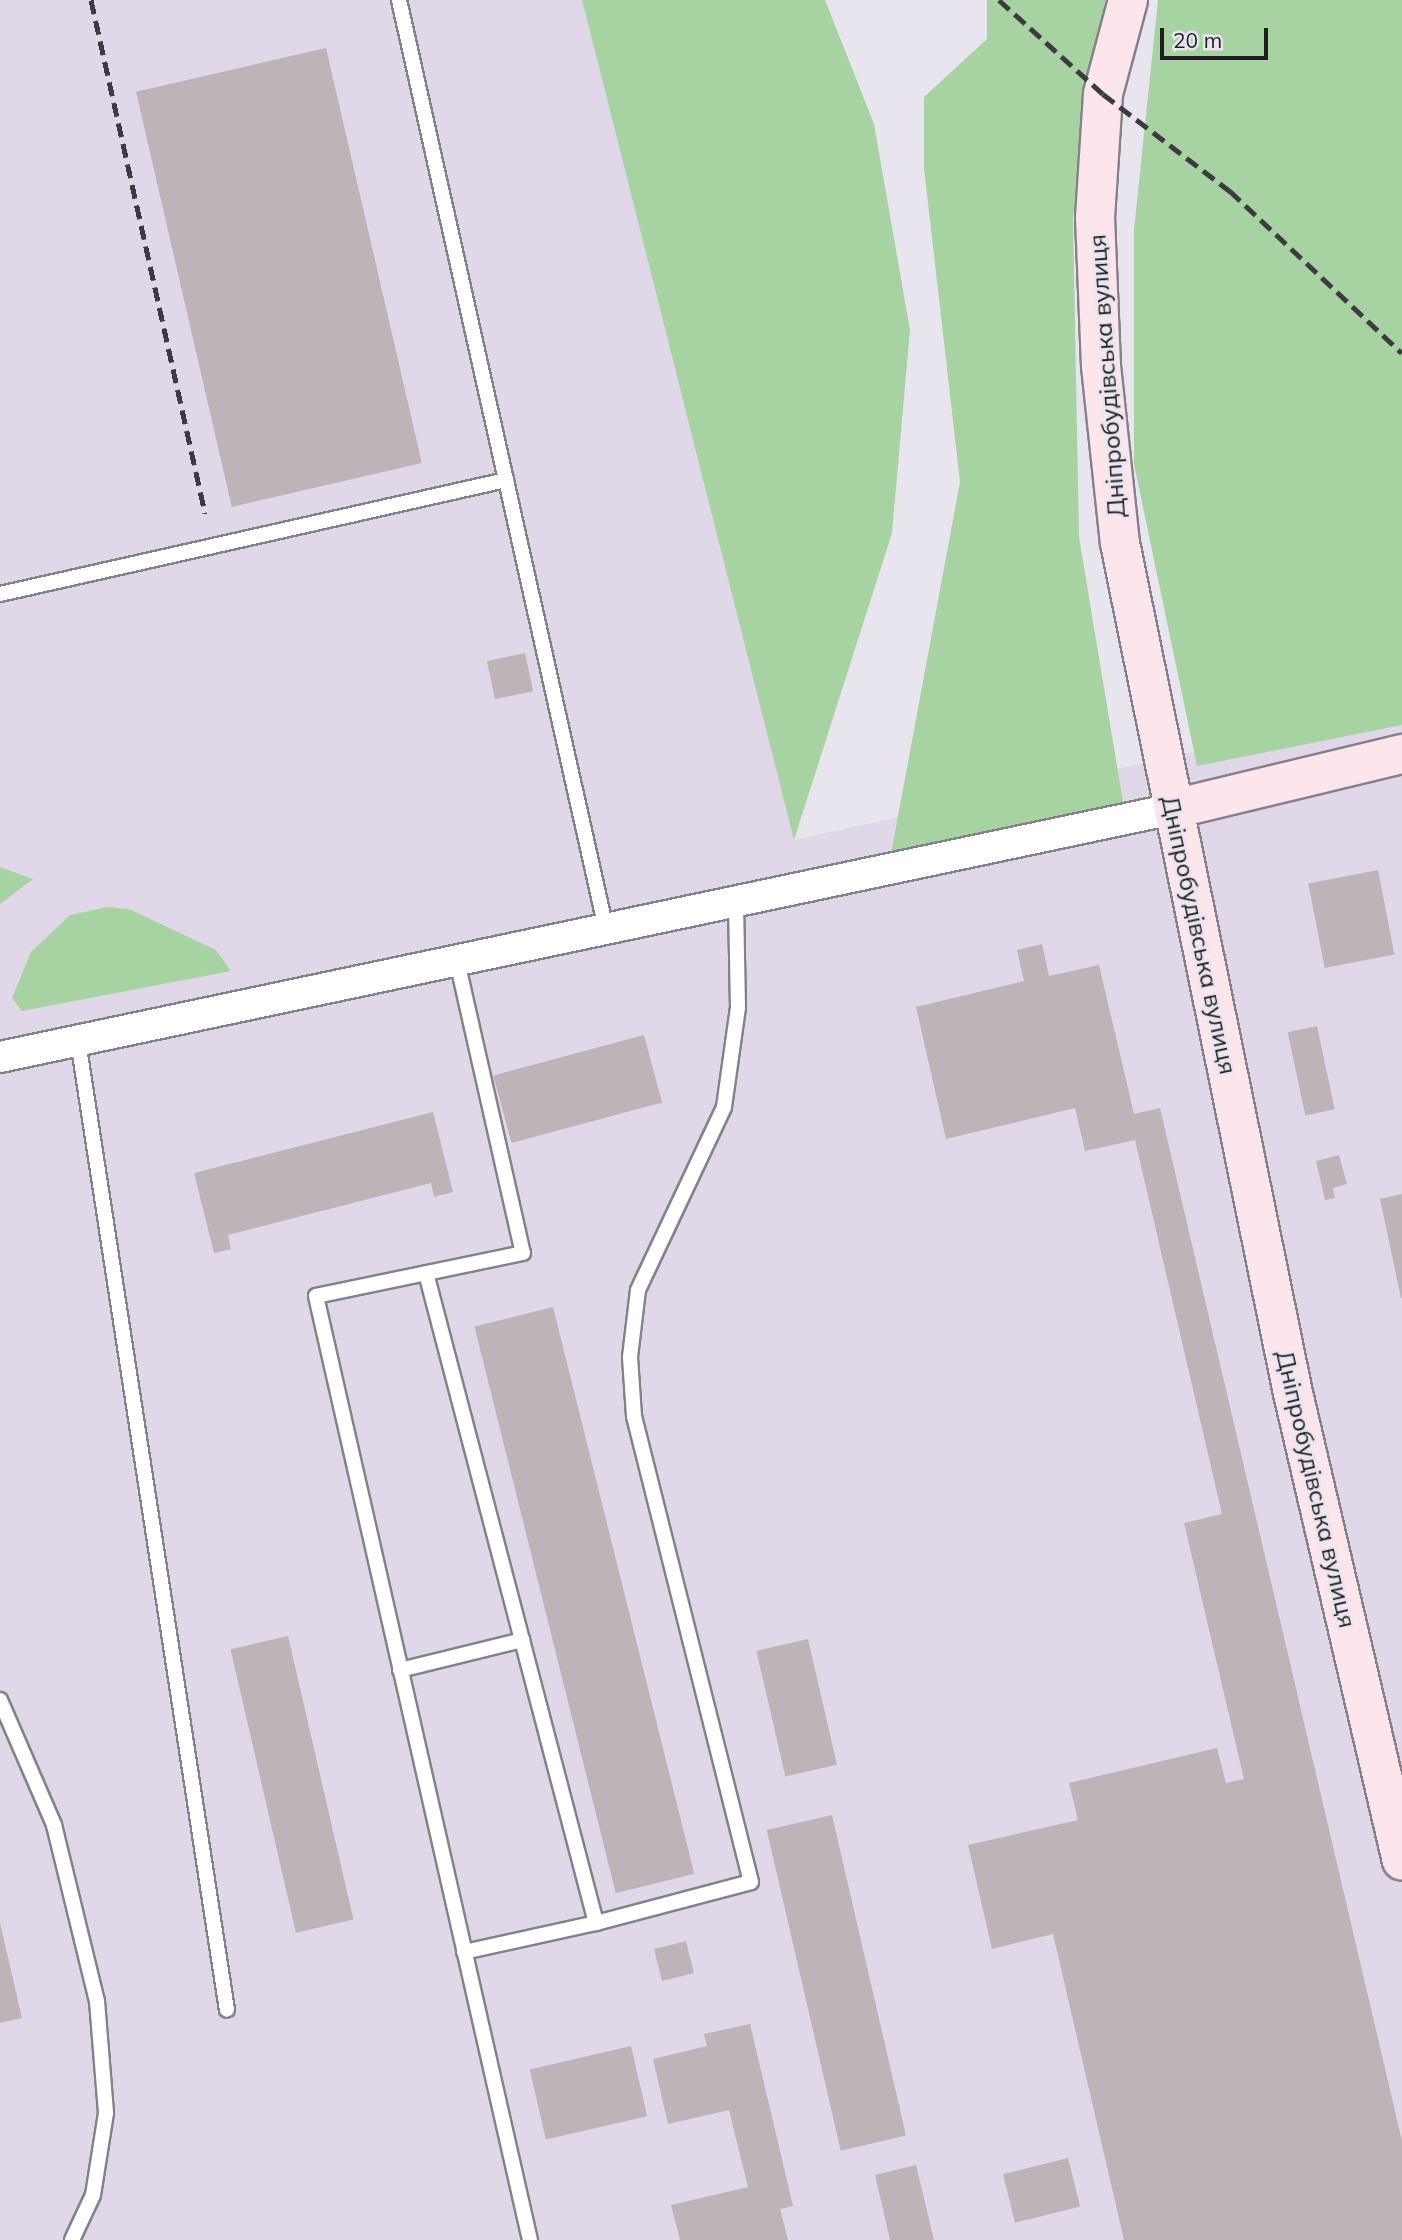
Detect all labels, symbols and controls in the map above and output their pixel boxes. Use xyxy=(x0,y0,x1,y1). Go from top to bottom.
scale bar xyxy=(1164,14,1272,58)
text: 20 m xyxy=(1173,27,1222,53)
street label: Дніпробудівська вулиця xyxy=(1083,233,1131,519)
street label: Дніпробудівська вулиця xyxy=(1155,793,1243,1077)
street label: Дніпробудівська вулиця xyxy=(1270,1347,1362,1631)

